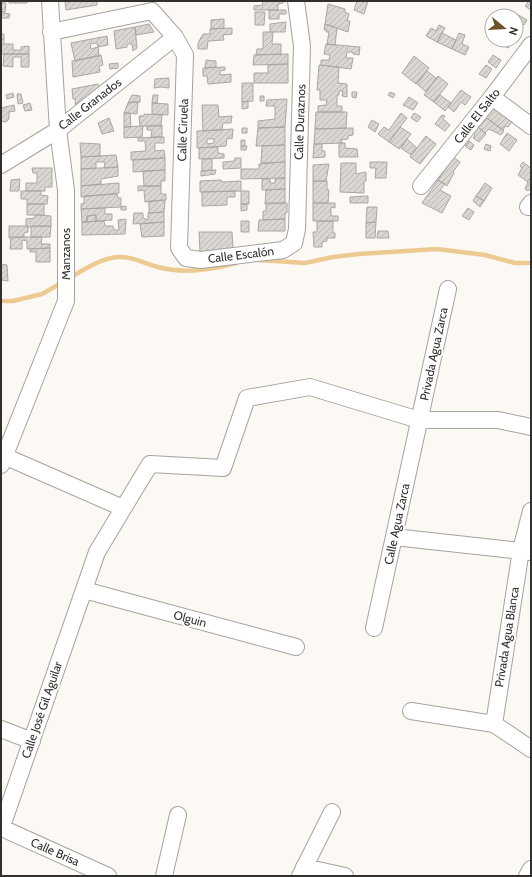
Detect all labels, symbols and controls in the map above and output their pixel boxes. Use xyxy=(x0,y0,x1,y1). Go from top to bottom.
north arrow xyxy=(484,8,524,48)
text: N xyxy=(506,25,521,37)
street label: Calle Granados xyxy=(55,74,124,133)
street label: Calle Duraznos xyxy=(291,84,308,160)
street label: Calle El Salto xyxy=(450,85,503,146)
street label: Calle Ciruela xyxy=(174,98,191,162)
street label: Manzanos xyxy=(58,228,73,280)
street label: Calle Escalón xyxy=(207,243,275,266)
street label: Privada Agua Zarca xyxy=(416,306,451,402)
street label: Calle Agua Zarca xyxy=(381,482,412,566)
street label: Privada Agua Blanca xyxy=(491,585,522,688)
street label: Olguin xyxy=(172,607,209,630)
street label: Calle José Gil Aguilar xyxy=(18,659,65,760)
street label: Calle Brisa xyxy=(29,834,82,869)

